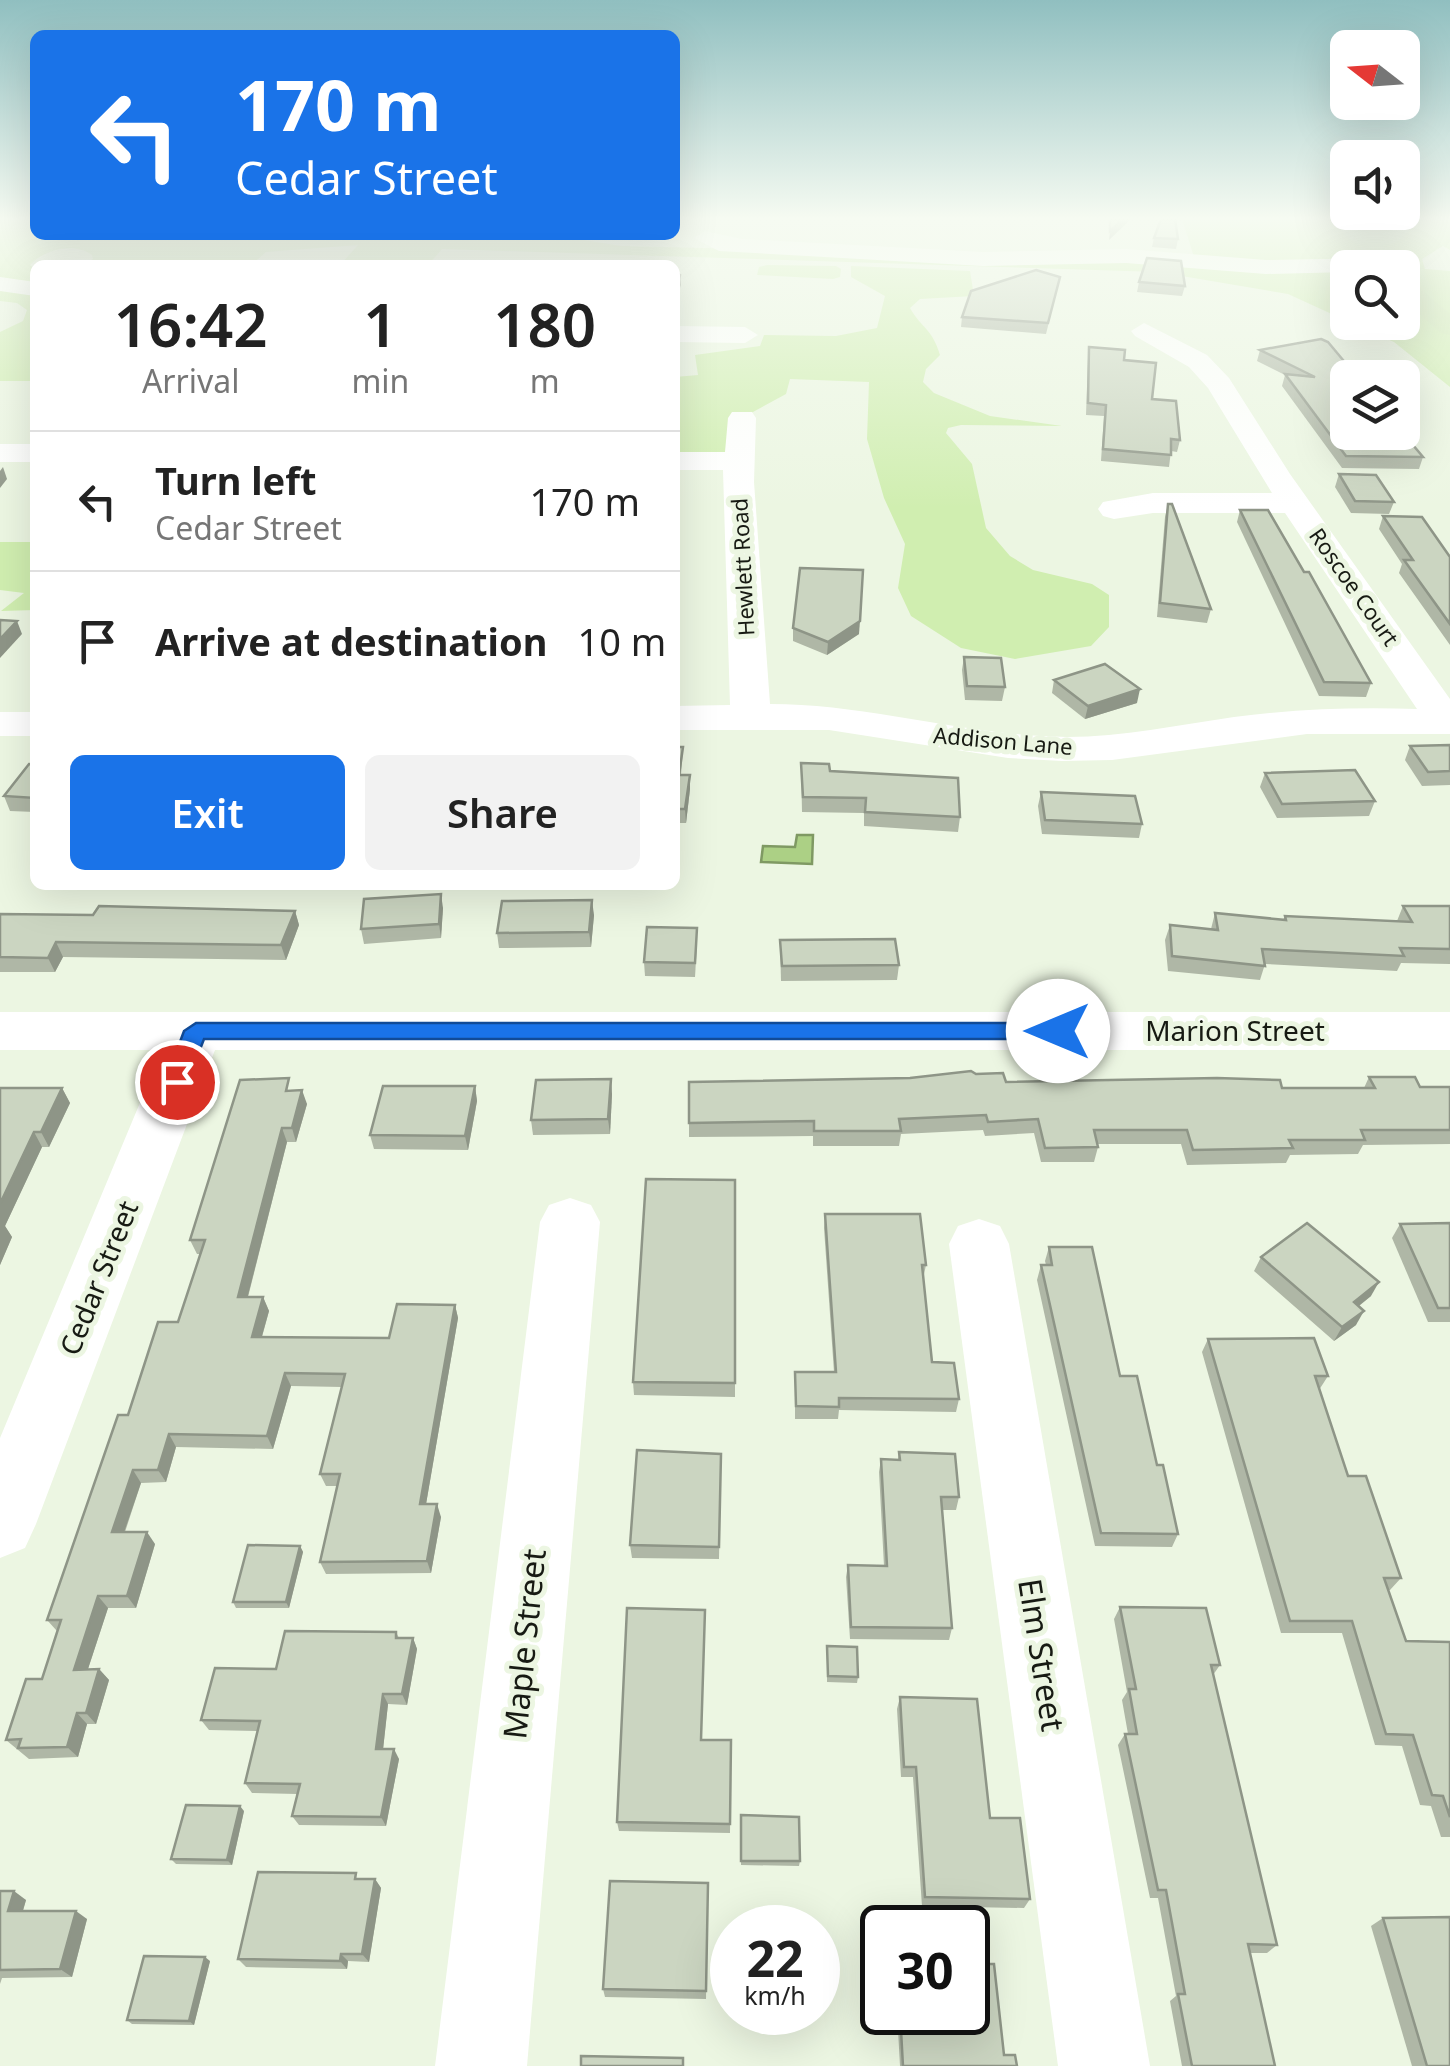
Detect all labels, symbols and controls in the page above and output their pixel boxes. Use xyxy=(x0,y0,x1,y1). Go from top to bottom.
north arrow xyxy=(1330,30,1420,120)
map controls xyxy=(1330,30,1420,450)
text: 170 m xyxy=(235,56,442,152)
icon: left xyxy=(70,70,200,200)
button: sound xyxy=(1330,140,1420,230)
text: Cedar Street xyxy=(235,147,498,208)
button: search xyxy=(1330,250,1420,340)
text: 16:42 xyxy=(114,283,268,365)
text: 1 xyxy=(363,283,398,365)
text: 180 xyxy=(493,283,596,365)
text: Arrival xyxy=(142,359,240,402)
text: min xyxy=(351,359,409,402)
text: m xyxy=(530,359,560,402)
button: layers xyxy=(1330,360,1420,450)
text: Turn left xyxy=(155,454,317,506)
icon: left xyxy=(70,474,125,529)
text: 170 m xyxy=(529,475,640,527)
street label: Hewlett Road xyxy=(723,497,761,637)
text: Cedar Street xyxy=(155,506,342,549)
street label: Roscoe Court xyxy=(1303,522,1407,651)
icon: arrive xyxy=(70,614,125,669)
text: Arrive at destination xyxy=(155,615,547,667)
text: 10 m xyxy=(577,615,666,667)
street label: Addison Lane xyxy=(932,719,1074,761)
button: Exit xyxy=(70,755,345,870)
button: Share xyxy=(365,755,640,870)
position arrow xyxy=(1006,979,1110,1083)
street label: Marion Street xyxy=(1145,1011,1325,1049)
pin xyxy=(135,1040,220,1125)
icon: arrive xyxy=(150,1055,205,1110)
street label: Cedar Street xyxy=(50,1195,146,1361)
street label: Maple Street xyxy=(492,1547,555,1741)
street label: Elm Street xyxy=(1009,1576,1076,1734)
speed limit sign: 30 xyxy=(860,1905,990,2035)
text: 22 xyxy=(746,1924,804,1992)
text: km/h xyxy=(744,1978,806,2012)

